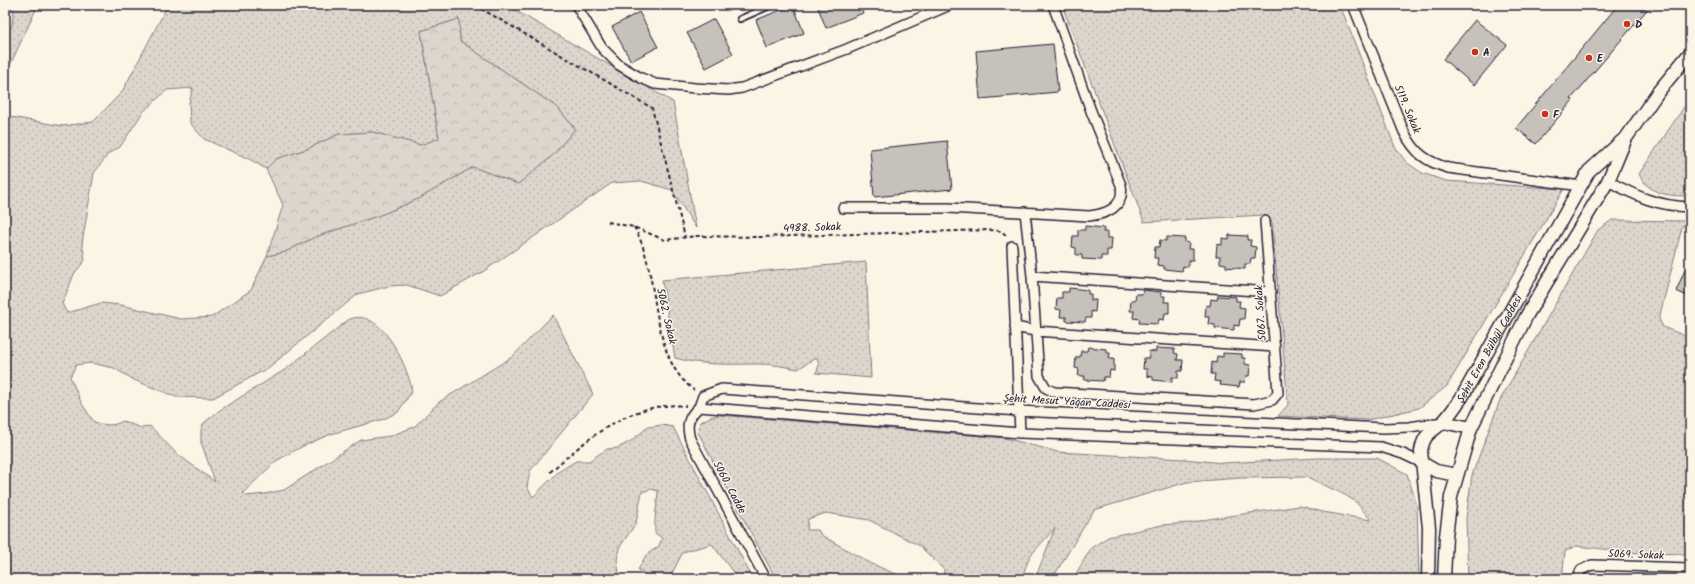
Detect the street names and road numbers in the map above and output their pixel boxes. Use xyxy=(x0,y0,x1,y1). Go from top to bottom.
street label: 5119. Sokak xyxy=(1389,82,1426,137)
street label: 4988. Sokak xyxy=(783,218,842,238)
street label: 5067. Sokak xyxy=(1250,284,1272,341)
street label: 5062. Sokak xyxy=(651,286,681,347)
street label: Şehit Eren Bülbül Caddesi xyxy=(1452,291,1528,407)
street label: Şehit Mesut Yağan Caddesi xyxy=(1003,390,1131,414)
street label: 5060. Cadde xyxy=(708,458,751,517)
street label: 5069. Sokak xyxy=(1608,545,1665,565)

